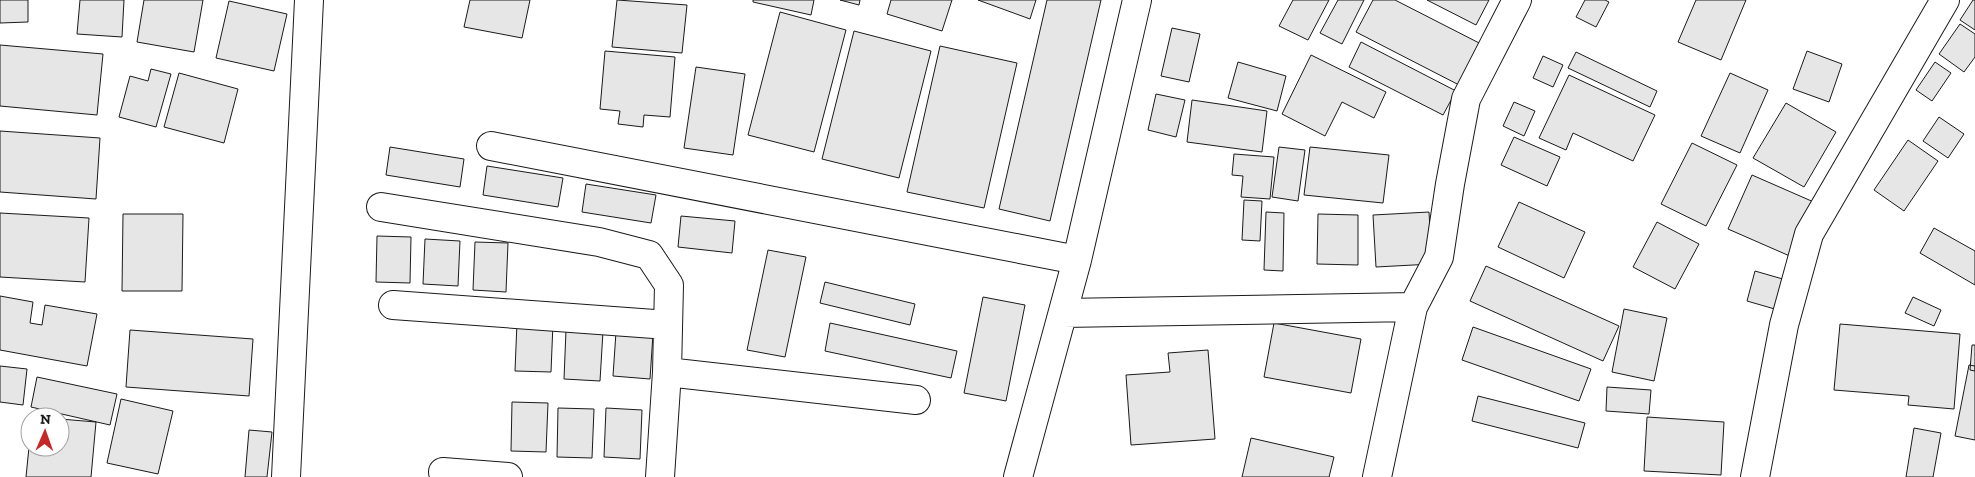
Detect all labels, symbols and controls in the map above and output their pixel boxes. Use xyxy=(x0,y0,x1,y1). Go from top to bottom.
north arrow xyxy=(20,407,70,457)
text: N xyxy=(40,411,51,428)

